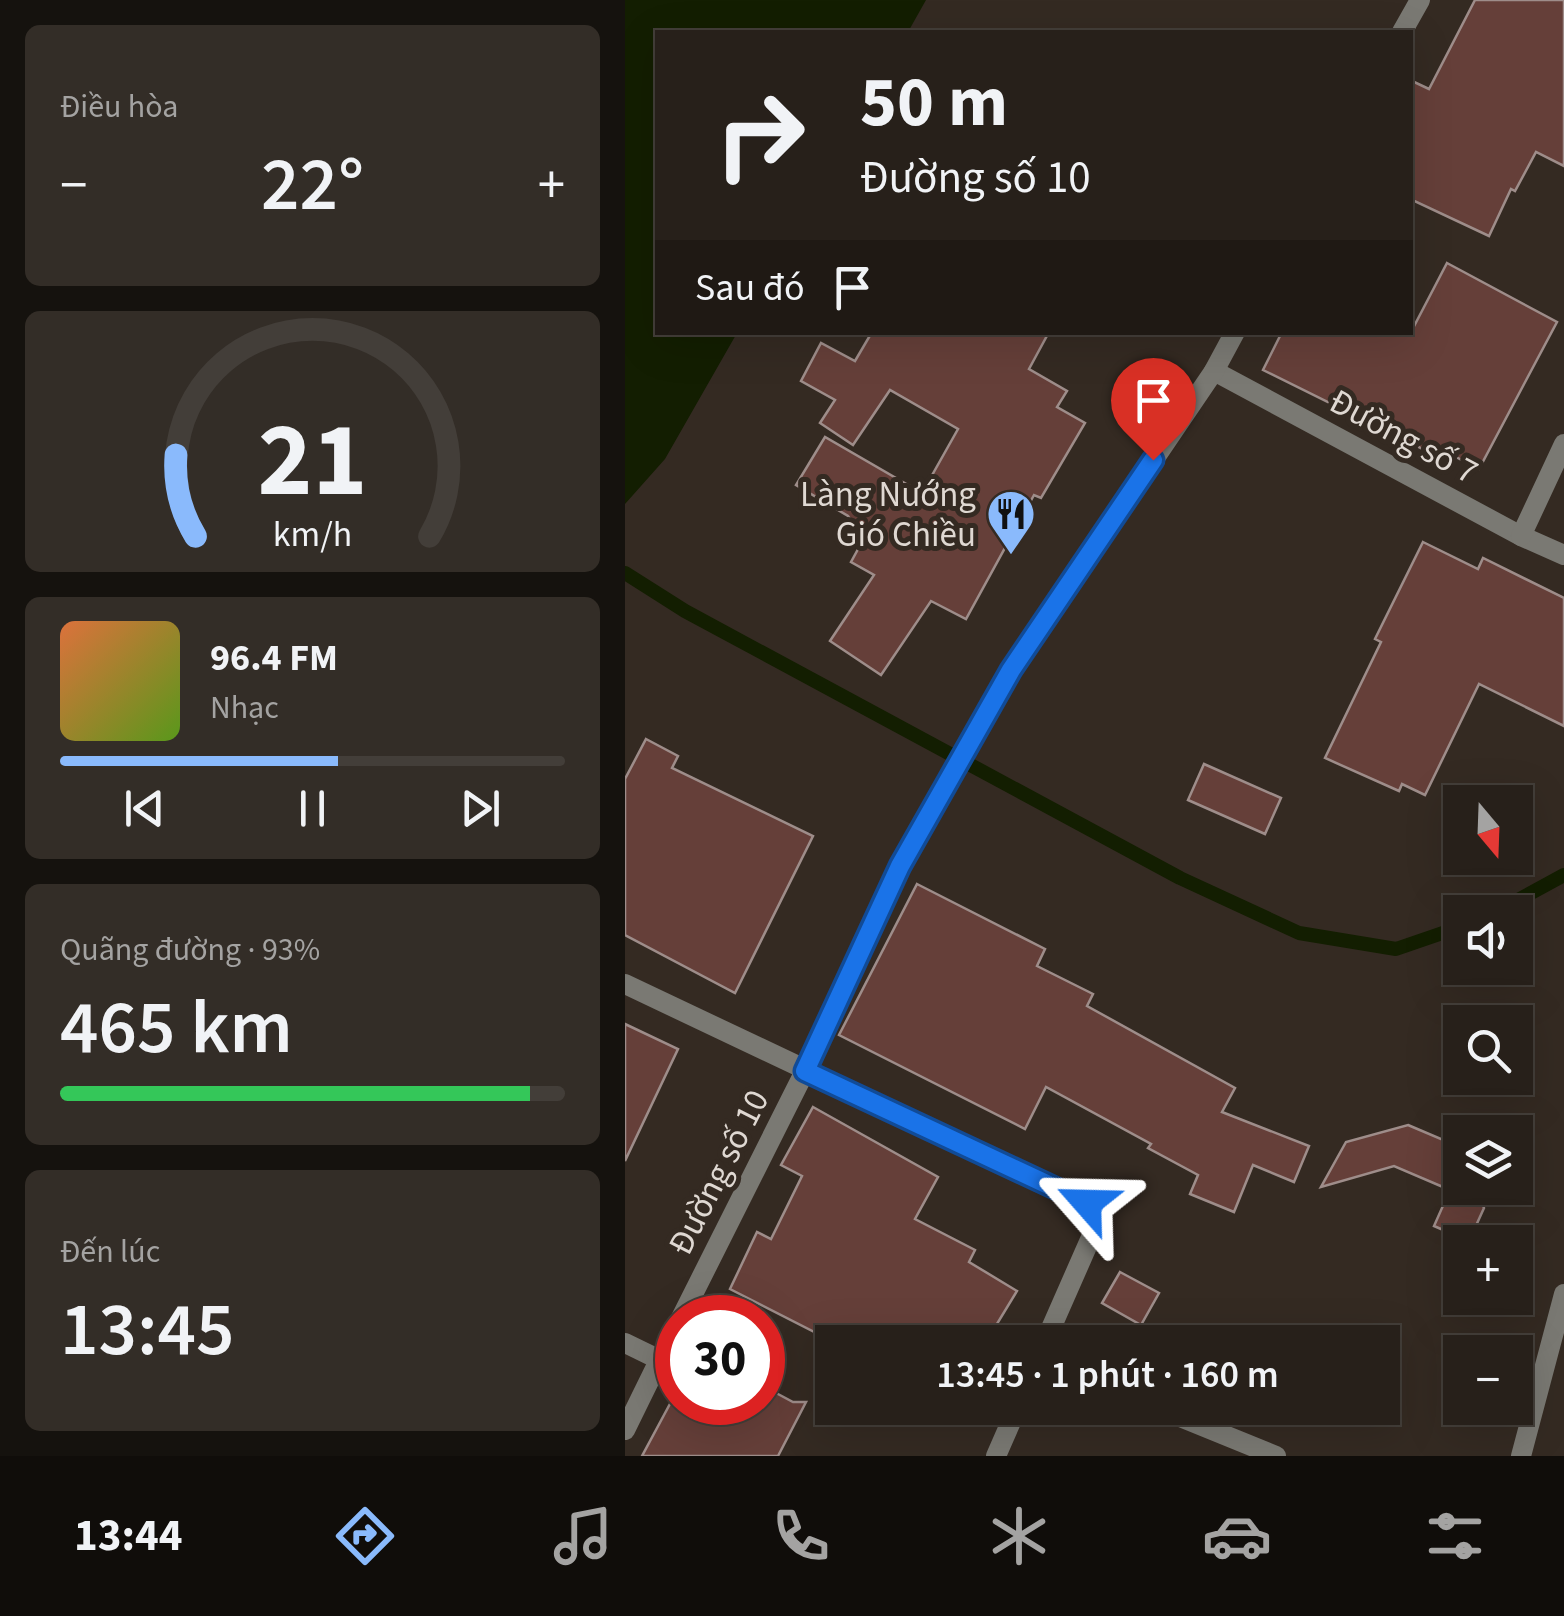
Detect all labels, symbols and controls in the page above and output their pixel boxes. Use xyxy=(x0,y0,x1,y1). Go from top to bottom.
text: 50 m xyxy=(860,53,1008,153)
icon: right xyxy=(695,70,825,200)
text: Điều hòa xyxy=(60,84,178,130)
text: 22° xyxy=(261,132,364,239)
text: Đường số 10 xyxy=(860,146,1091,210)
text: − xyxy=(60,147,87,225)
text: + xyxy=(538,147,565,225)
icon: arrive xyxy=(825,260,880,315)
text: Sau đó xyxy=(695,261,805,315)
pin xyxy=(1111,358,1196,461)
icon: arrive xyxy=(1126,373,1181,428)
street label: Đường số 7 xyxy=(1320,377,1487,497)
text: 21 xyxy=(258,388,367,536)
place label: Làng Nướng Gió Chiều xyxy=(800,470,976,560)
restaurant icon: Làng Nướng Gió Chiều xyxy=(985,488,1037,556)
text: km/h xyxy=(273,509,352,560)
text: 96.4 FM xyxy=(210,631,338,685)
text: Nhạc xyxy=(210,685,279,731)
icon: previous xyxy=(117,781,172,836)
icon: pause xyxy=(285,781,340,836)
icon: next xyxy=(453,781,508,836)
north arrow xyxy=(1443,785,1533,875)
map controls xyxy=(1443,785,1533,1425)
button: sound xyxy=(1443,895,1533,985)
text: Quãng đường · 93% xyxy=(60,927,320,973)
text: 465 km xyxy=(60,975,293,1082)
button: search xyxy=(1443,1005,1533,1095)
street label: Đường số 10 xyxy=(656,1081,782,1264)
button: layers xyxy=(1443,1115,1533,1205)
position arrow xyxy=(1035,1151,1139,1255)
button: + xyxy=(1443,1225,1533,1315)
text: Đến lúc xyxy=(60,1229,160,1275)
text: 13:45 xyxy=(60,1277,235,1384)
speed limit sign: 30 xyxy=(655,1295,785,1425)
button: − xyxy=(1443,1335,1533,1425)
text: 13:45 · 1 phút · 160 m xyxy=(936,1348,1279,1402)
icon: directions xyxy=(330,1501,400,1571)
icon: music xyxy=(548,1501,618,1571)
icon: phone xyxy=(766,1501,836,1571)
icon: climate xyxy=(984,1501,1054,1571)
icon: car xyxy=(1202,1501,1272,1571)
icon: filters xyxy=(1420,1501,1490,1571)
text: 13:44 xyxy=(74,1504,183,1568)

